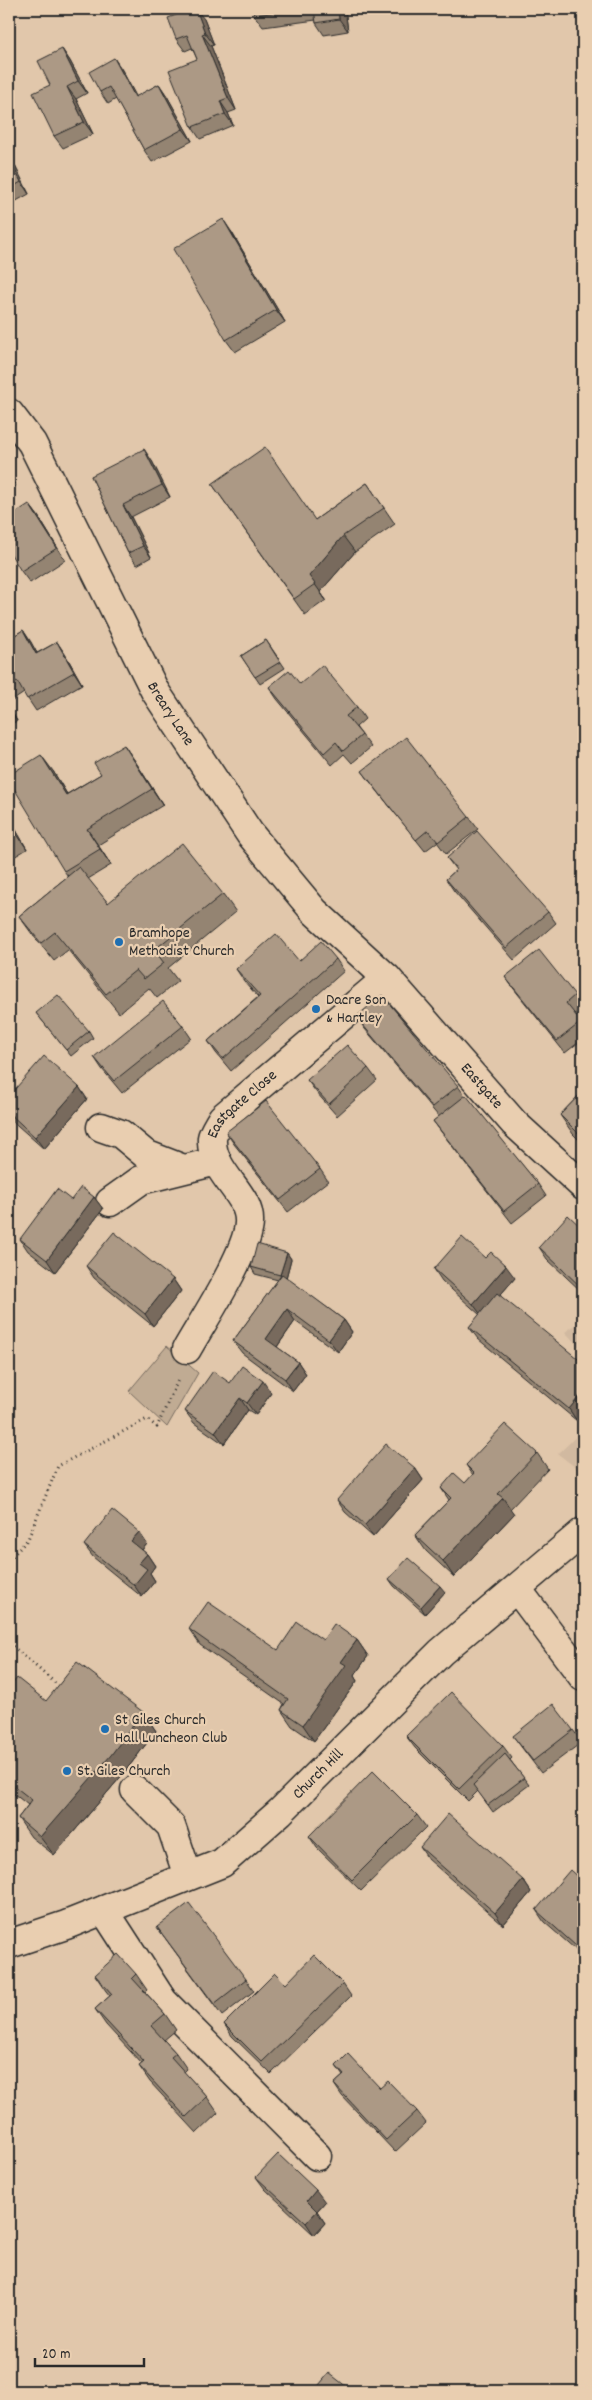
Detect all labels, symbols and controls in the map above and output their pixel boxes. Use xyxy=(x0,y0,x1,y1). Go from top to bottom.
street label: Breary Lane xyxy=(141,678,200,750)
place label: Bramhope Methodist Church xyxy=(129,922,234,963)
marker: Bramhope Methodist Church xyxy=(113,936,125,948)
place label: Dacre Son & Hartley xyxy=(326,989,386,1030)
marker: Dacre Son & Hartley xyxy=(310,1003,322,1015)
street label: Eastgate xyxy=(455,1058,508,1114)
street label: Eastgate Close xyxy=(201,1064,282,1142)
place label: St Giles Church Hall Luncheon Club xyxy=(115,1709,227,1750)
marker: St Giles Church Hall Luncheon Club xyxy=(99,1723,111,1735)
street label: Church Hill xyxy=(287,1743,349,1805)
place label: St. Giles Church xyxy=(77,1760,170,1783)
marker: St. Giles Church xyxy=(61,1765,73,1777)
scale bar xyxy=(35,2335,144,2367)
text: 20 m xyxy=(42,2344,70,2366)

